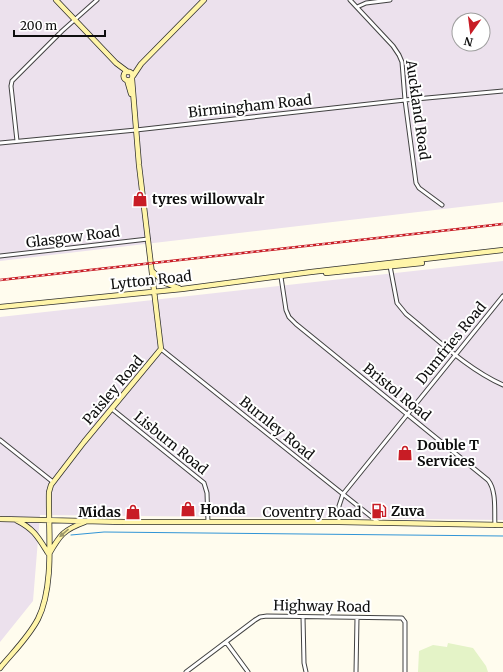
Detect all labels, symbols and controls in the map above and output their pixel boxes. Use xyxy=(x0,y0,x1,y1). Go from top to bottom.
scale bar xyxy=(14,12,105,38)
north arrow xyxy=(451,12,491,52)
text: 200 m xyxy=(20,18,57,33)
text: N xyxy=(462,34,474,50)
street label: Auckland Road xyxy=(402,58,434,162)
street label: Birmingham Road xyxy=(187,91,313,121)
shop icon: tyres willowvalr xyxy=(131,190,149,208)
place label: tyres willowvalr xyxy=(152,190,265,208)
street label: Glasgow Road xyxy=(25,222,121,252)
street label: Lytton Road xyxy=(109,267,193,293)
street label: Dumfries Road xyxy=(412,298,490,388)
street label: Paisley Road xyxy=(79,351,147,428)
street label: Bristol Road xyxy=(359,359,435,425)
street label: Burnley Road xyxy=(236,392,318,464)
street label: Lisburn Road xyxy=(130,408,212,479)
place label: Double T Services xyxy=(417,436,479,470)
shop icon: Double T Services xyxy=(396,444,414,462)
shop icon: Honda xyxy=(179,500,197,518)
place label: Honda xyxy=(200,500,246,518)
fuel station icon: Zuva xyxy=(370,502,388,520)
place label: Zuva xyxy=(391,502,425,520)
place label: Midas xyxy=(78,503,121,521)
shop icon: Midas xyxy=(124,503,142,521)
street label: Coventry Road xyxy=(263,503,362,521)
one-way arrow xyxy=(59,528,69,537)
street label: Highway Road xyxy=(273,596,371,616)

